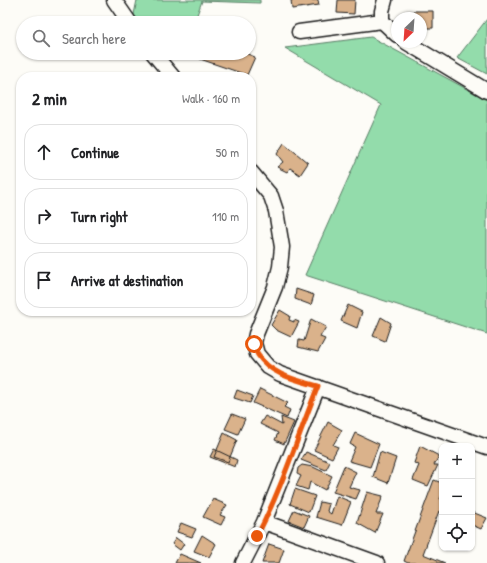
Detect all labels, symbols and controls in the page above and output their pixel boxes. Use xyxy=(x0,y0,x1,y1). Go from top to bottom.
north arrow xyxy=(391,12,427,48)
search box xyxy=(16,16,256,60)
icon: search xyxy=(30,27,52,49)
text: Search here xyxy=(62,28,126,49)
text: 2 min xyxy=(32,87,67,110)
text: Walk · 160 m xyxy=(182,89,240,107)
icon: ahead xyxy=(33,141,55,163)
text: Continue xyxy=(71,142,119,163)
text: 50 m xyxy=(216,143,239,161)
icon: right xyxy=(33,205,55,227)
text: Turn right xyxy=(71,206,127,227)
text: 110 m xyxy=(212,207,239,225)
icon: arrive xyxy=(33,269,55,291)
text: Arrive at destination xyxy=(71,270,183,291)
route start xyxy=(245,335,263,353)
map controls xyxy=(439,443,475,551)
button: + xyxy=(439,443,475,479)
button: − xyxy=(439,479,475,515)
button: locate xyxy=(439,515,475,551)
route end xyxy=(248,527,266,545)

